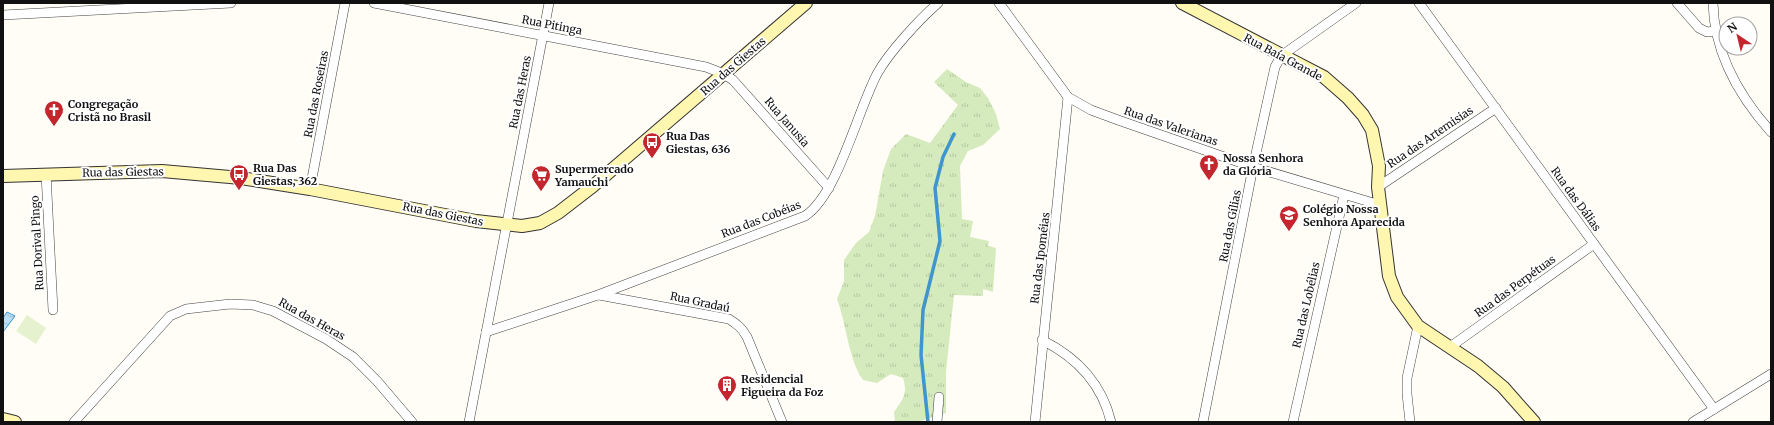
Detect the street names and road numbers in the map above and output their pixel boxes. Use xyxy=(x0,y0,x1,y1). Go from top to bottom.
street label: Rua Pitinga xyxy=(521,12,583,38)
street label: Rua Baía Grande xyxy=(1241,30,1325,84)
street label: Rua das Giestas xyxy=(698,34,768,98)
street label: Rua das Roseiras xyxy=(301,49,331,139)
street label: Rua das Heras xyxy=(506,54,534,130)
street label: Rua Janusia xyxy=(762,94,812,150)
street label: Rua das Valerianas xyxy=(1122,103,1220,149)
street label: Rua das Artemisias xyxy=(1384,103,1476,171)
street label: Rua das Giestas xyxy=(82,164,164,180)
street label: Rua das Dálias xyxy=(1548,164,1604,234)
street label: Rua das Gílias xyxy=(1216,189,1244,263)
street label: Rua Dorival Pingo xyxy=(27,195,46,291)
street label: Rua das Cobéias xyxy=(719,197,803,241)
street label: Rua das Giestas xyxy=(401,199,485,229)
street label: Rua das Ipoméias xyxy=(1027,211,1053,305)
street label: Rua das Perpétuas xyxy=(1472,252,1558,320)
street label: Rua das Lobélias xyxy=(1289,261,1323,349)
street label: Rua Gradaú xyxy=(669,289,731,315)
street label: Rua das Heras xyxy=(276,295,348,343)

